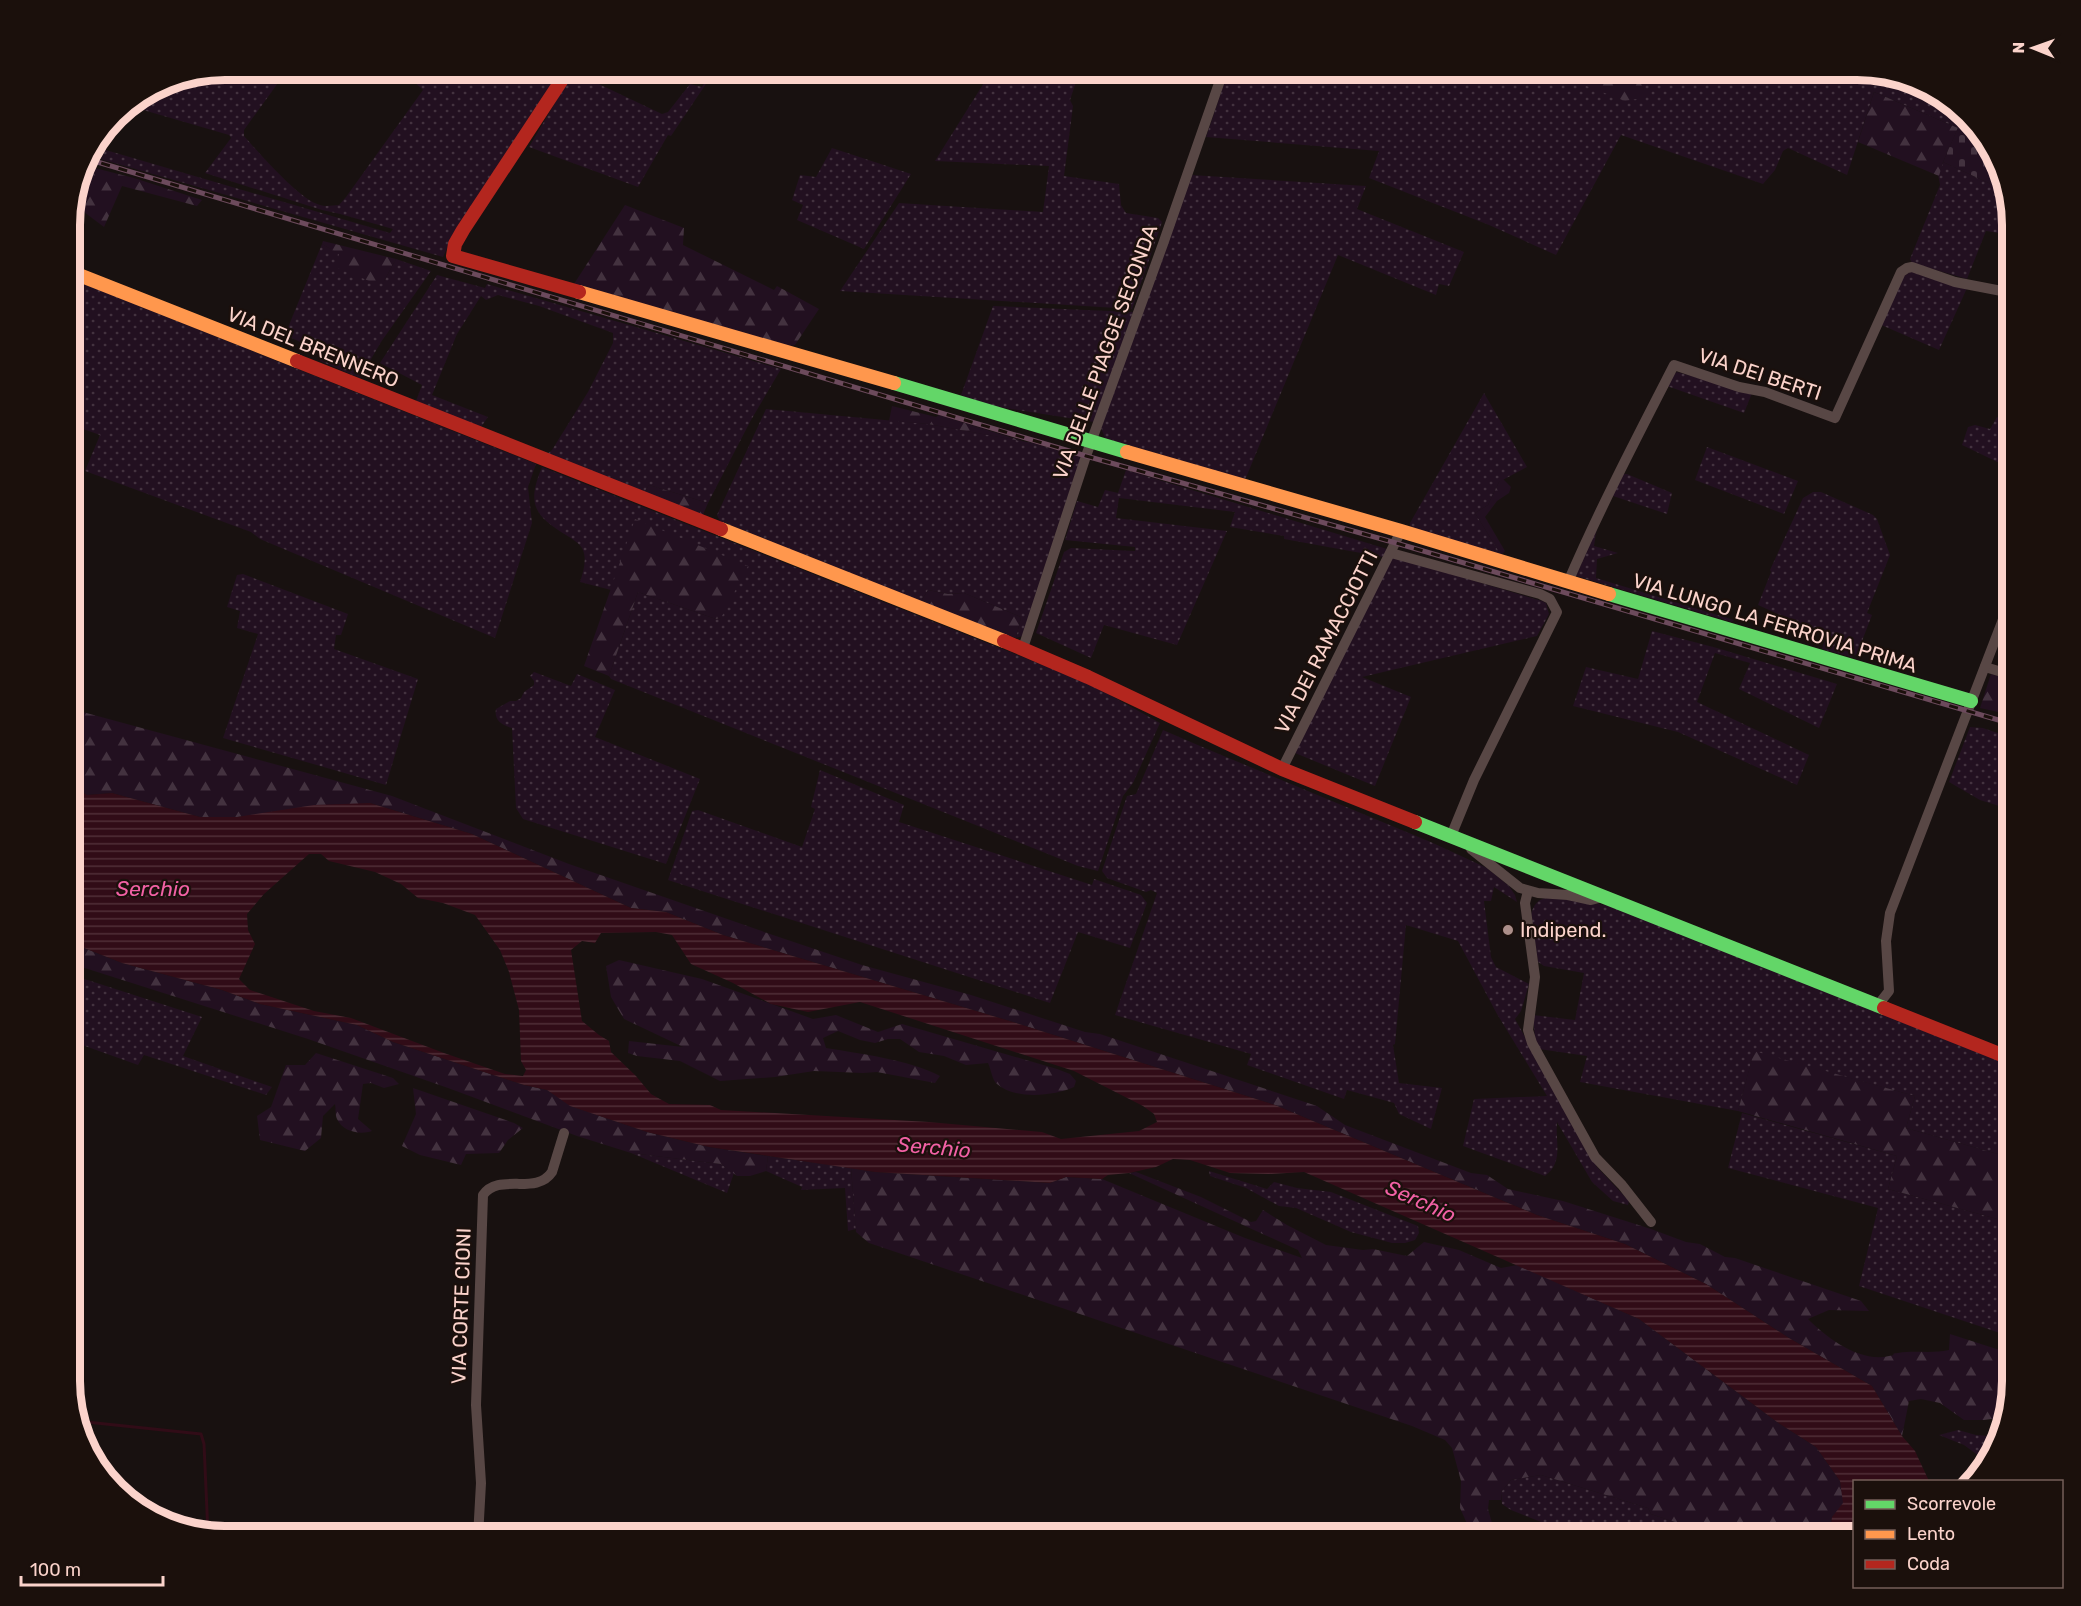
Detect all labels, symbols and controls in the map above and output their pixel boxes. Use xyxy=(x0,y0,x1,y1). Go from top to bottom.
north arrow xyxy=(2003,18,2063,78)
text: N xyxy=(2009,42,2028,54)
street label: VIA DELLE PIAGGE SECONDA xyxy=(1048,221,1162,483)
street label: VIA DEL BRENNERO xyxy=(224,302,402,392)
street label: VIA DEI BERTI xyxy=(1695,343,1825,405)
street label: VIA DEI RAMACCIOTTI xyxy=(1269,547,1383,737)
street label: VIA LUNGO LA FERROVIA PRIMA xyxy=(1630,568,1920,678)
water label: Serchio xyxy=(116,876,190,901)
place label: Indipend. xyxy=(1520,918,1607,942)
marker: Indipend. xyxy=(1501,923,1515,937)
water label: Serchio xyxy=(896,1131,972,1163)
water label: Serchio xyxy=(1382,1175,1460,1227)
street label: VIA CORTE CIONI xyxy=(446,1227,476,1385)
legend xyxy=(1853,1480,2063,1588)
text: Scorrevole xyxy=(1907,1493,1996,1515)
text: Lento xyxy=(1907,1523,1955,1545)
scale bar xyxy=(21,1549,164,1587)
text: Coda xyxy=(1907,1553,1950,1575)
text: 100 m xyxy=(30,1559,81,1581)

